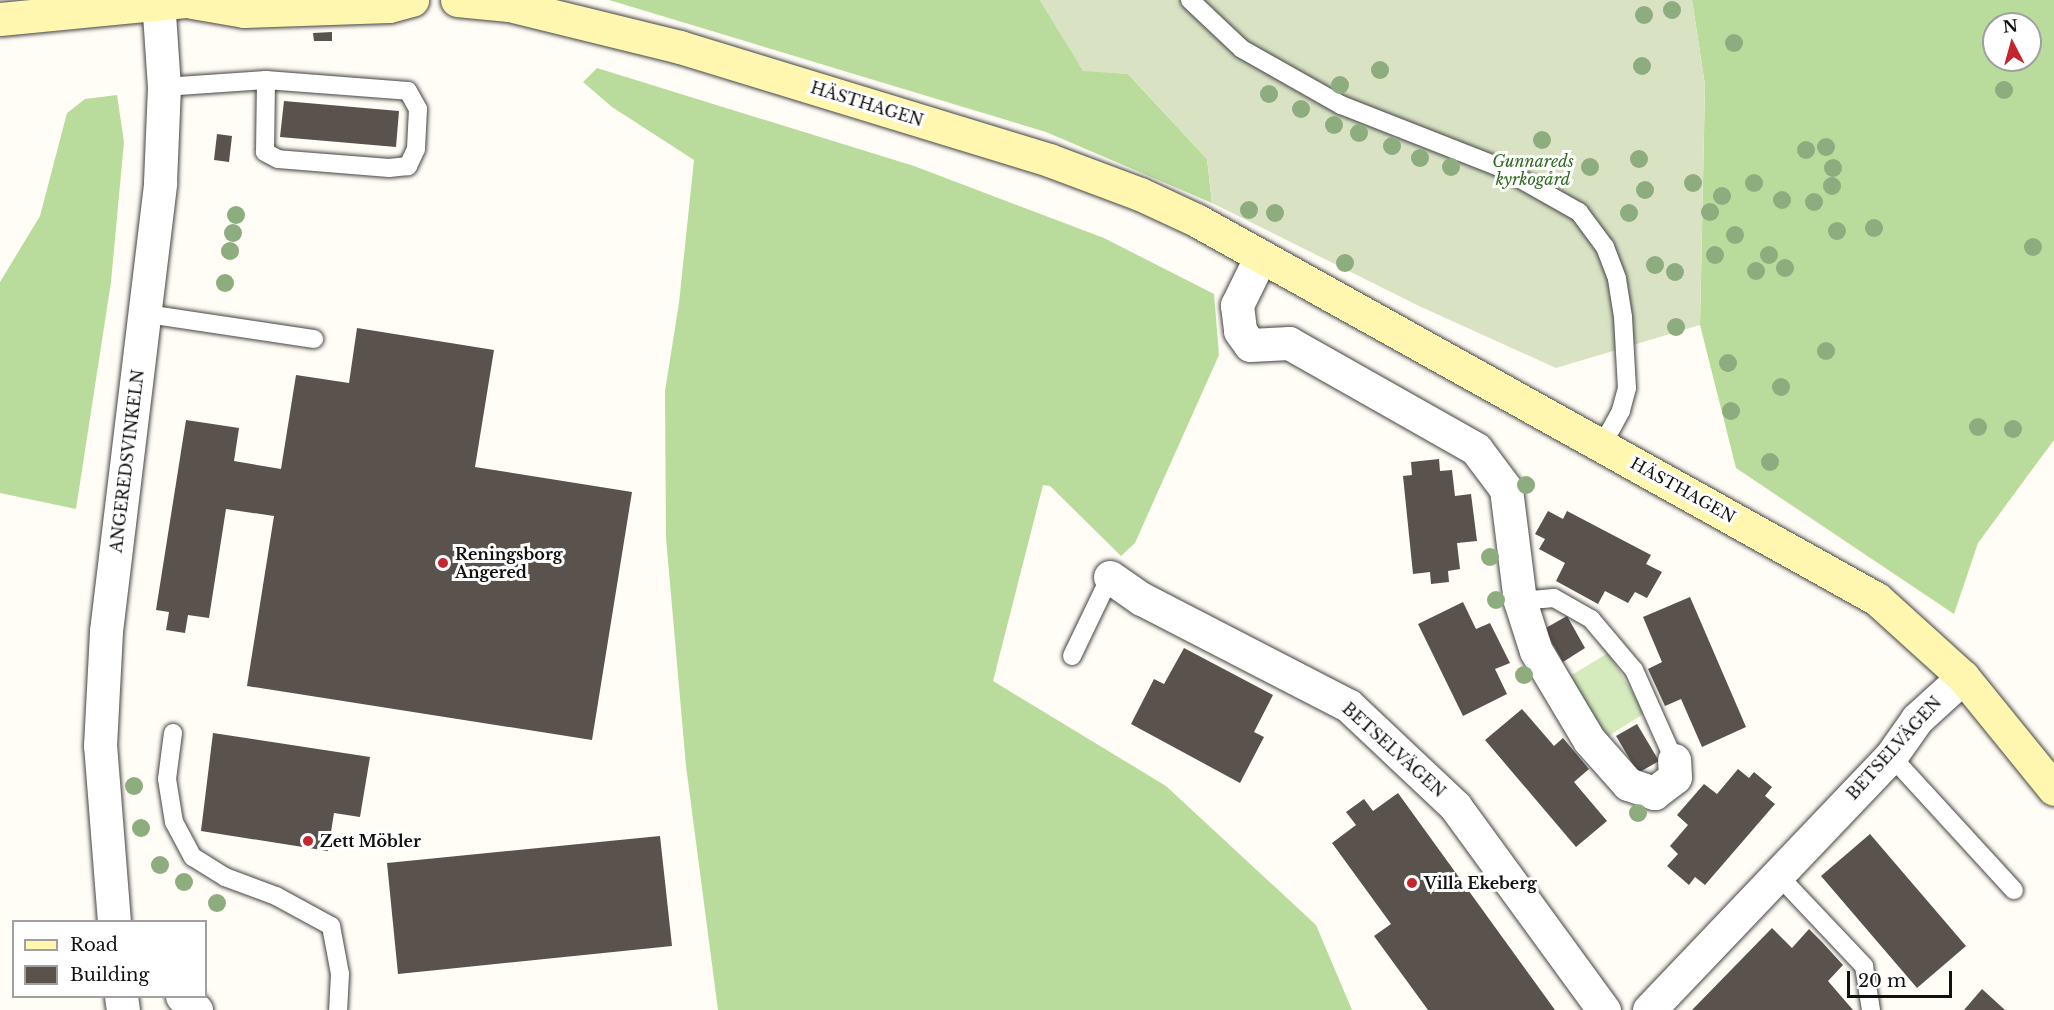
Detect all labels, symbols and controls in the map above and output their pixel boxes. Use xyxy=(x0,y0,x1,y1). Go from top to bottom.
north arrow xyxy=(1982,12,2042,72)
text: N xyxy=(2002,15,2019,37)
street label: HÄSTHAGEN xyxy=(808,78,926,130)
park label: Gunnareds kyrkogård xyxy=(1492,151,1574,189)
street label: ANGEREDSVINKELN xyxy=(106,368,148,554)
street label: HÄSTHAGEN xyxy=(1627,453,1739,527)
place label: Reningsborg Angered xyxy=(455,544,563,582)
marker: Reningsborg Angered xyxy=(436,556,450,570)
street label: BETSELVÄGEN xyxy=(1843,693,1945,803)
street label: BETSELVÄGEN xyxy=(1339,699,1449,801)
place label: Zett Möbler xyxy=(320,831,421,851)
marker: Zett Möbler xyxy=(301,834,315,848)
place label: Villa Ekeberg xyxy=(1424,873,1537,893)
marker: Villa Ekeberg xyxy=(1405,876,1419,890)
legend xyxy=(12,920,207,998)
text: Road xyxy=(70,934,118,956)
scale bar xyxy=(1850,959,1955,997)
text: Building xyxy=(70,964,149,986)
text: 20 m xyxy=(1858,970,1906,992)

